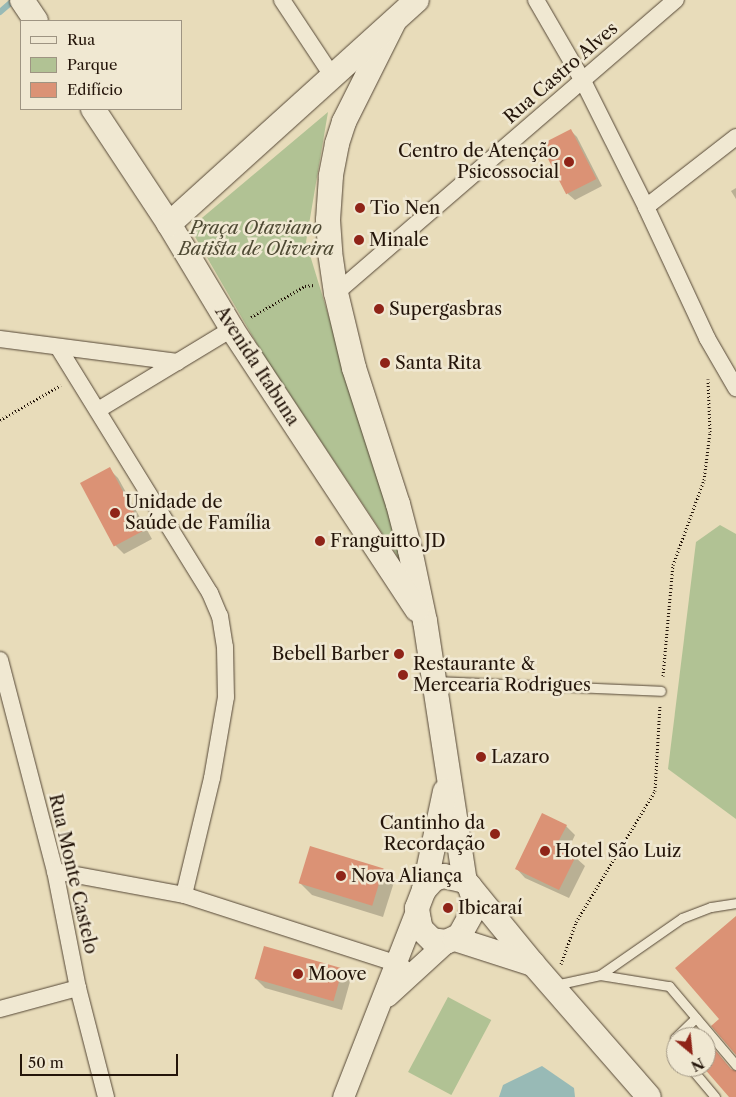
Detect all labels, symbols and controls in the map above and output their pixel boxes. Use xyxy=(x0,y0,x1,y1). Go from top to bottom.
street label: Rua Castro Alves xyxy=(499,17,623,129)
legend xyxy=(20,20,182,110)
text: Rua xyxy=(67,30,95,49)
text: Parque xyxy=(67,55,117,74)
text: Edifício xyxy=(67,80,123,99)
place label: Centro de Atenção Psicossocial xyxy=(397,141,559,183)
marker: Centro de Atenção Psicossocial xyxy=(563,156,575,168)
place label: Tio Nen xyxy=(370,197,440,219)
marker: Tio Nen xyxy=(354,202,366,214)
park label: Praça Otaviano Batista de Oliveira xyxy=(178,218,334,260)
place label: Minale xyxy=(369,229,429,251)
marker: Minale xyxy=(353,234,365,246)
place label: Supergasbras xyxy=(389,298,502,320)
street label: Avenida Itabuna xyxy=(210,302,304,430)
marker: Supergasbras xyxy=(373,303,385,315)
place label: Santa Rita xyxy=(395,352,482,374)
marker: Santa Rita xyxy=(379,357,391,369)
place label: Unidade de Saúde de Família xyxy=(125,492,271,534)
marker: Unidade de Saúde de Família xyxy=(109,507,121,519)
place label: Franguitto JD xyxy=(330,530,446,552)
marker: Franguitto JD xyxy=(314,535,326,547)
place label: Bebell Barber xyxy=(272,643,389,665)
marker: Bebell Barber xyxy=(393,648,405,660)
place label: Restaurante & Mercearia Rodrigues xyxy=(413,654,591,696)
marker: Restaurante & Mercearia Rodrigues xyxy=(397,669,409,681)
place label: Lazaro xyxy=(491,746,549,768)
marker: Lazaro xyxy=(475,751,487,763)
street label: Rua Monte Castelo xyxy=(44,792,102,956)
place label: Cantinho da Recordação xyxy=(380,813,485,856)
marker: Cantinho da Recordação xyxy=(489,828,501,840)
place label: Hotel São Luiz xyxy=(555,840,681,862)
marker: Hotel São Luiz xyxy=(539,845,551,857)
place label: Nova Aliança xyxy=(351,865,463,887)
marker: Nova Aliança xyxy=(335,870,347,882)
place label: Ibicaraí xyxy=(458,897,523,919)
marker: Ibicaraí xyxy=(442,902,454,914)
place label: Moove xyxy=(308,963,367,985)
marker: Moove xyxy=(292,968,304,980)
north arrow xyxy=(666,1027,716,1077)
scale bar xyxy=(22,1044,180,1076)
text: 50 m xyxy=(28,1053,64,1072)
text: N xyxy=(688,1054,707,1075)

